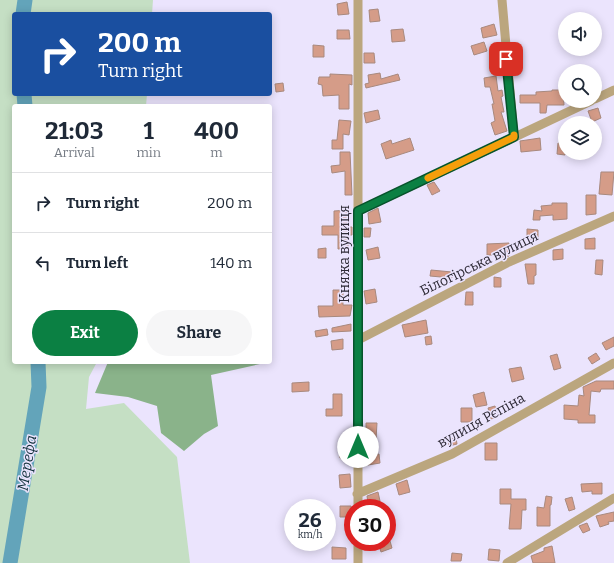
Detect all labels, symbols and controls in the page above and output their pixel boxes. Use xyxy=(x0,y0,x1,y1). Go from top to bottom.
map controls xyxy=(558,12,602,160)
button: sound xyxy=(558,12,602,56)
text: 200 m xyxy=(98,26,181,59)
icon: right xyxy=(32,28,84,80)
pin xyxy=(489,42,523,76)
icon: arrive xyxy=(495,48,517,70)
text: Turn right xyxy=(98,60,183,82)
button: search xyxy=(558,64,602,108)
button: layers xyxy=(558,116,602,160)
text: 21:03 xyxy=(45,117,104,145)
text: 1 xyxy=(144,117,154,145)
text: 400 xyxy=(194,117,239,145)
text: Arrival xyxy=(54,145,95,160)
text: min xyxy=(136,145,161,160)
text: m xyxy=(210,145,223,160)
icon: right xyxy=(32,192,54,214)
text: Turn right xyxy=(66,194,139,212)
text: 200 m xyxy=(207,194,252,212)
street label: Княжа вулиця xyxy=(336,205,353,303)
street label: Білогірська вулиця xyxy=(417,227,541,299)
icon: left xyxy=(32,252,54,274)
text: Turn left xyxy=(66,254,128,272)
text: 140 m xyxy=(210,254,252,272)
button: Exit xyxy=(32,310,138,356)
button: Share xyxy=(146,310,252,356)
street label: вулиця Рєпіна xyxy=(435,389,528,451)
position arrow xyxy=(337,426,379,468)
water label: Мерефа xyxy=(14,434,40,492)
speed limit sign: 30 xyxy=(344,499,396,551)
text: 26 xyxy=(298,508,322,532)
text: km/h xyxy=(298,529,322,541)

